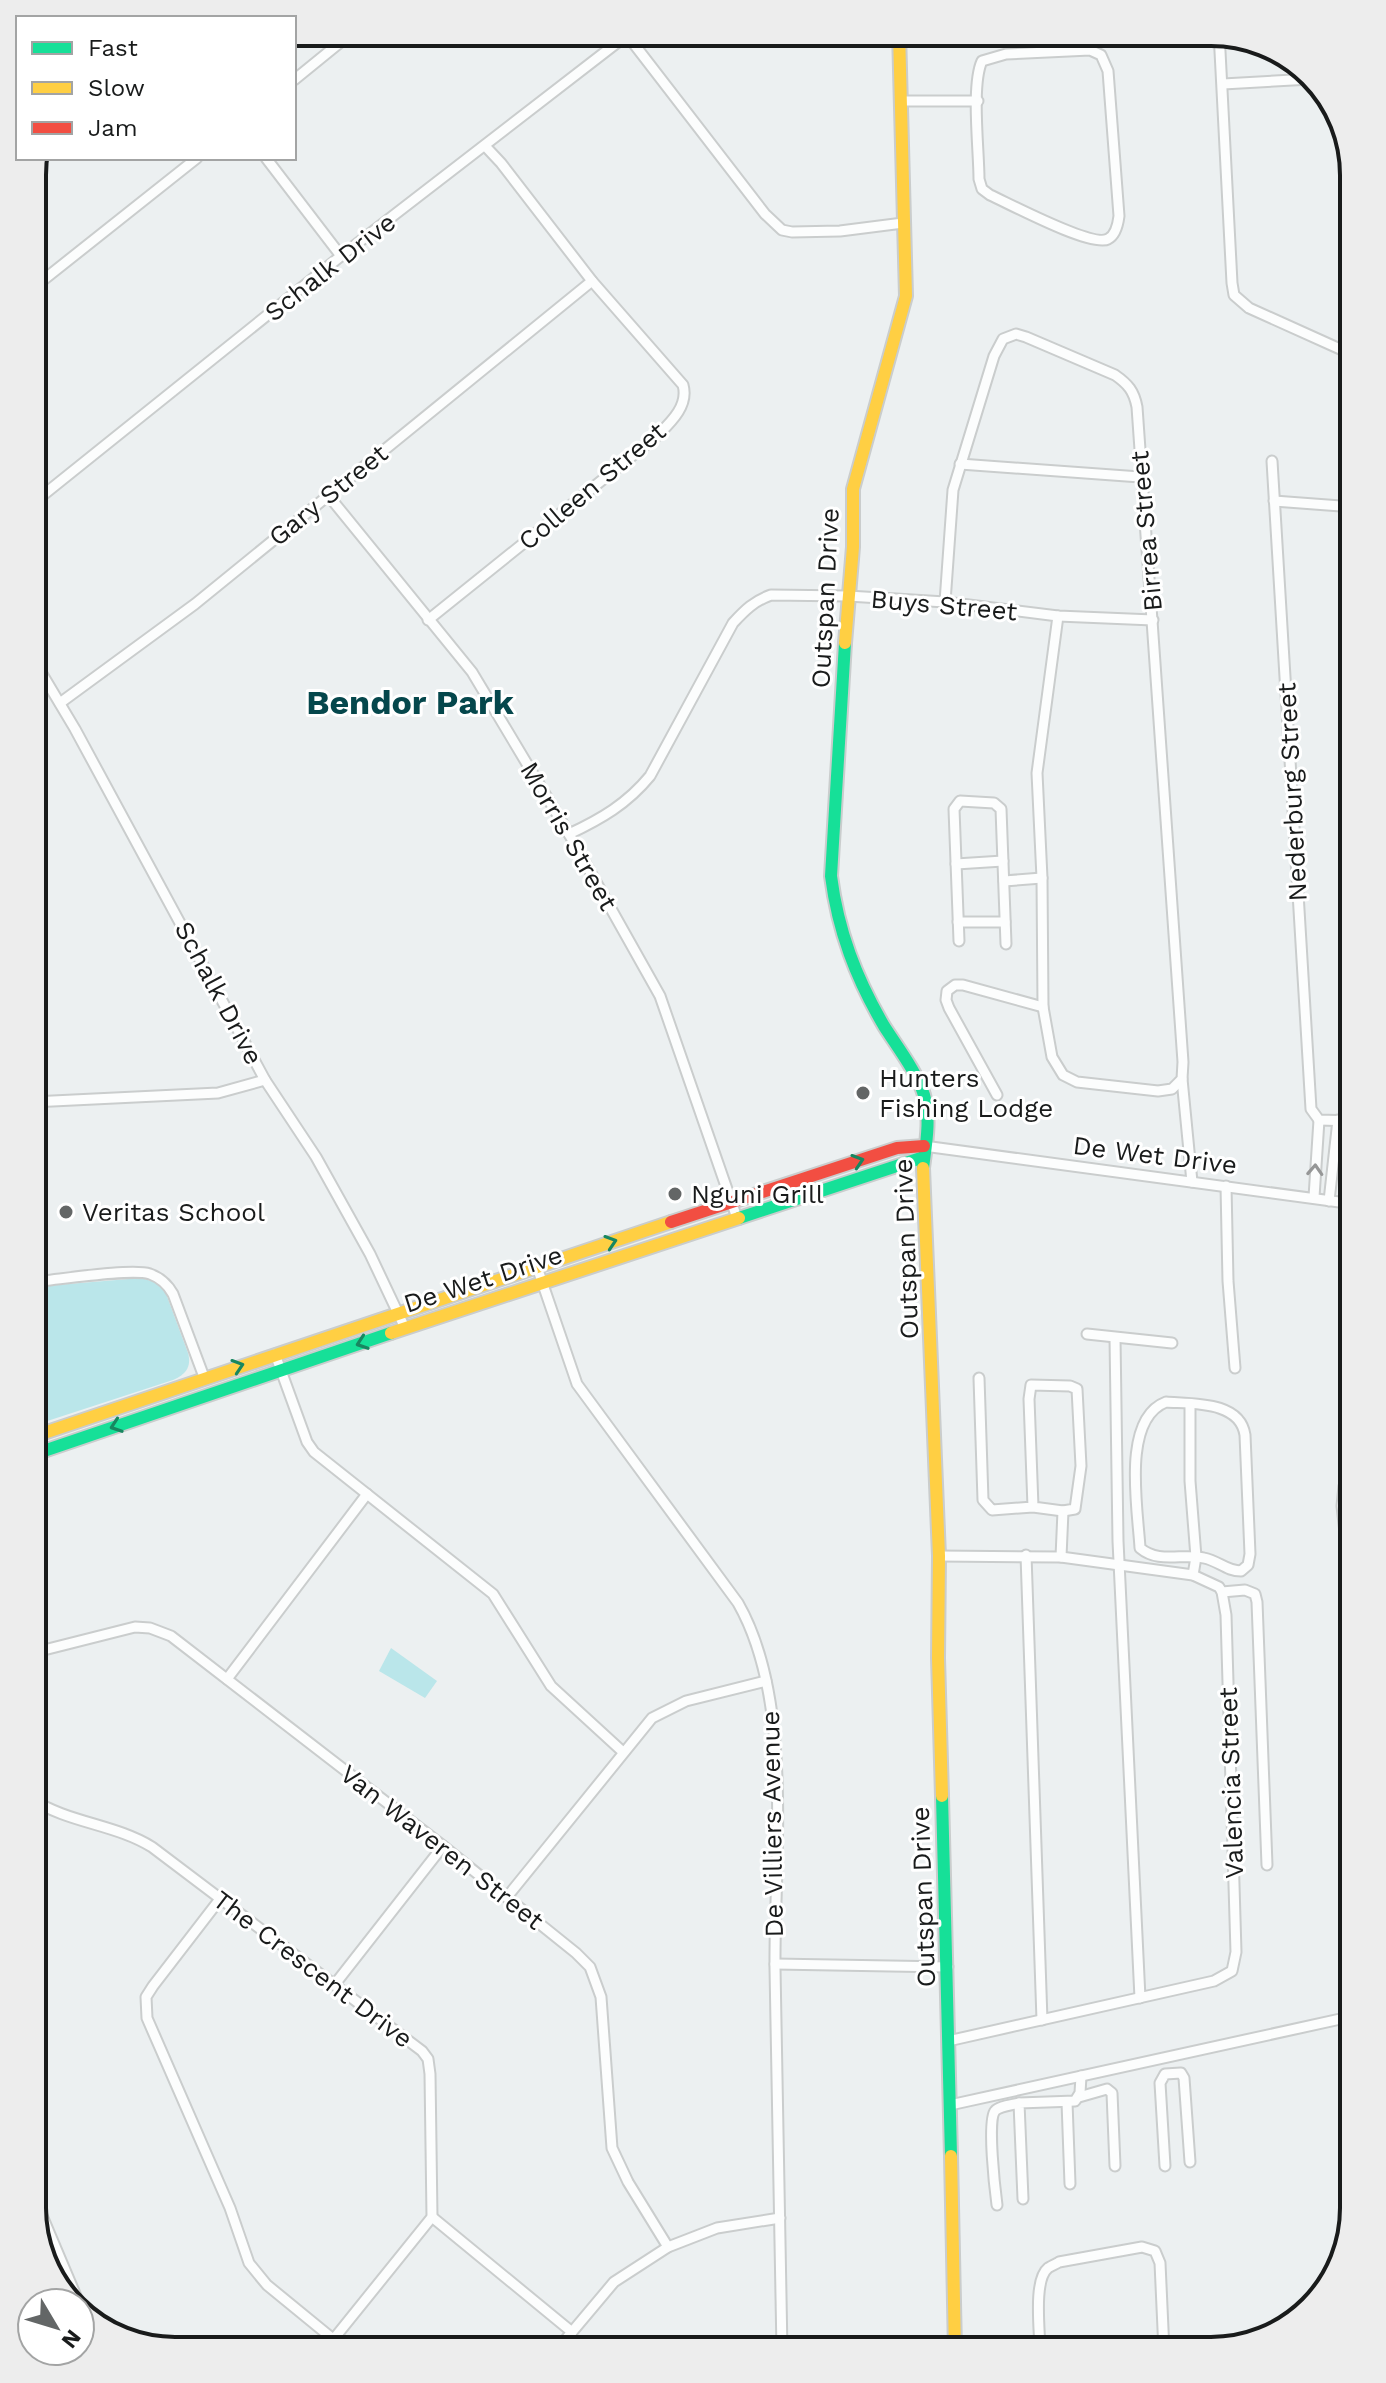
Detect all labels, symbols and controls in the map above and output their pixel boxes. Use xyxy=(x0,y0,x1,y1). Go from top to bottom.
legend xyxy=(16,16,296,160)
text: Fast xyxy=(88,34,138,62)
text: Slow xyxy=(88,74,145,102)
text: Jam xyxy=(88,114,138,142)
street label: Schalk Drive xyxy=(259,207,401,327)
street label: Colleen Street xyxy=(512,416,672,556)
street label: Gary Street xyxy=(263,438,393,552)
street label: Birrea Street xyxy=(1124,449,1168,612)
street label: Outspan Drive xyxy=(805,507,845,689)
street label: Buys Street xyxy=(870,584,1019,626)
district label: Bendor Park xyxy=(306,682,515,722)
street label: Nederburg Street xyxy=(1271,682,1313,902)
street label: Morris Street xyxy=(514,756,624,916)
street label: Schalk Drive xyxy=(169,916,269,1070)
place label: Hunters Fishing Lodge xyxy=(879,1063,1053,1123)
marker: Hunters Fishing Lodge xyxy=(854,1084,872,1102)
street label: De Wet Drive xyxy=(1071,1130,1239,1180)
one-way arrow xyxy=(850,1154,864,1170)
street label: Outspan Drive xyxy=(888,1158,924,1340)
one-way arrow xyxy=(1306,1163,1323,1176)
place label: Nguni Grill xyxy=(691,1179,824,1209)
marker: Nguni Grill xyxy=(666,1185,684,1203)
place label: Veritas School xyxy=(82,1197,265,1227)
marker: Veritas School xyxy=(57,1203,75,1221)
one-way arrow xyxy=(604,1235,617,1251)
street label: De Wet Drive xyxy=(400,1239,566,1319)
one-way arrow xyxy=(356,1333,370,1349)
one-way arrow xyxy=(231,1359,245,1375)
one-way arrow xyxy=(110,1417,124,1433)
street label: Valencia Street xyxy=(1213,1687,1249,1879)
street label: De Villiers Avenue xyxy=(755,1710,789,1938)
street label: Van Waveren Street xyxy=(334,1758,550,1936)
street label: Outspan Drive xyxy=(905,1806,941,1988)
street label: The Crescent Drive xyxy=(207,1884,419,2054)
north arrow xyxy=(16,2287,96,2367)
text: N xyxy=(56,2325,86,2353)

